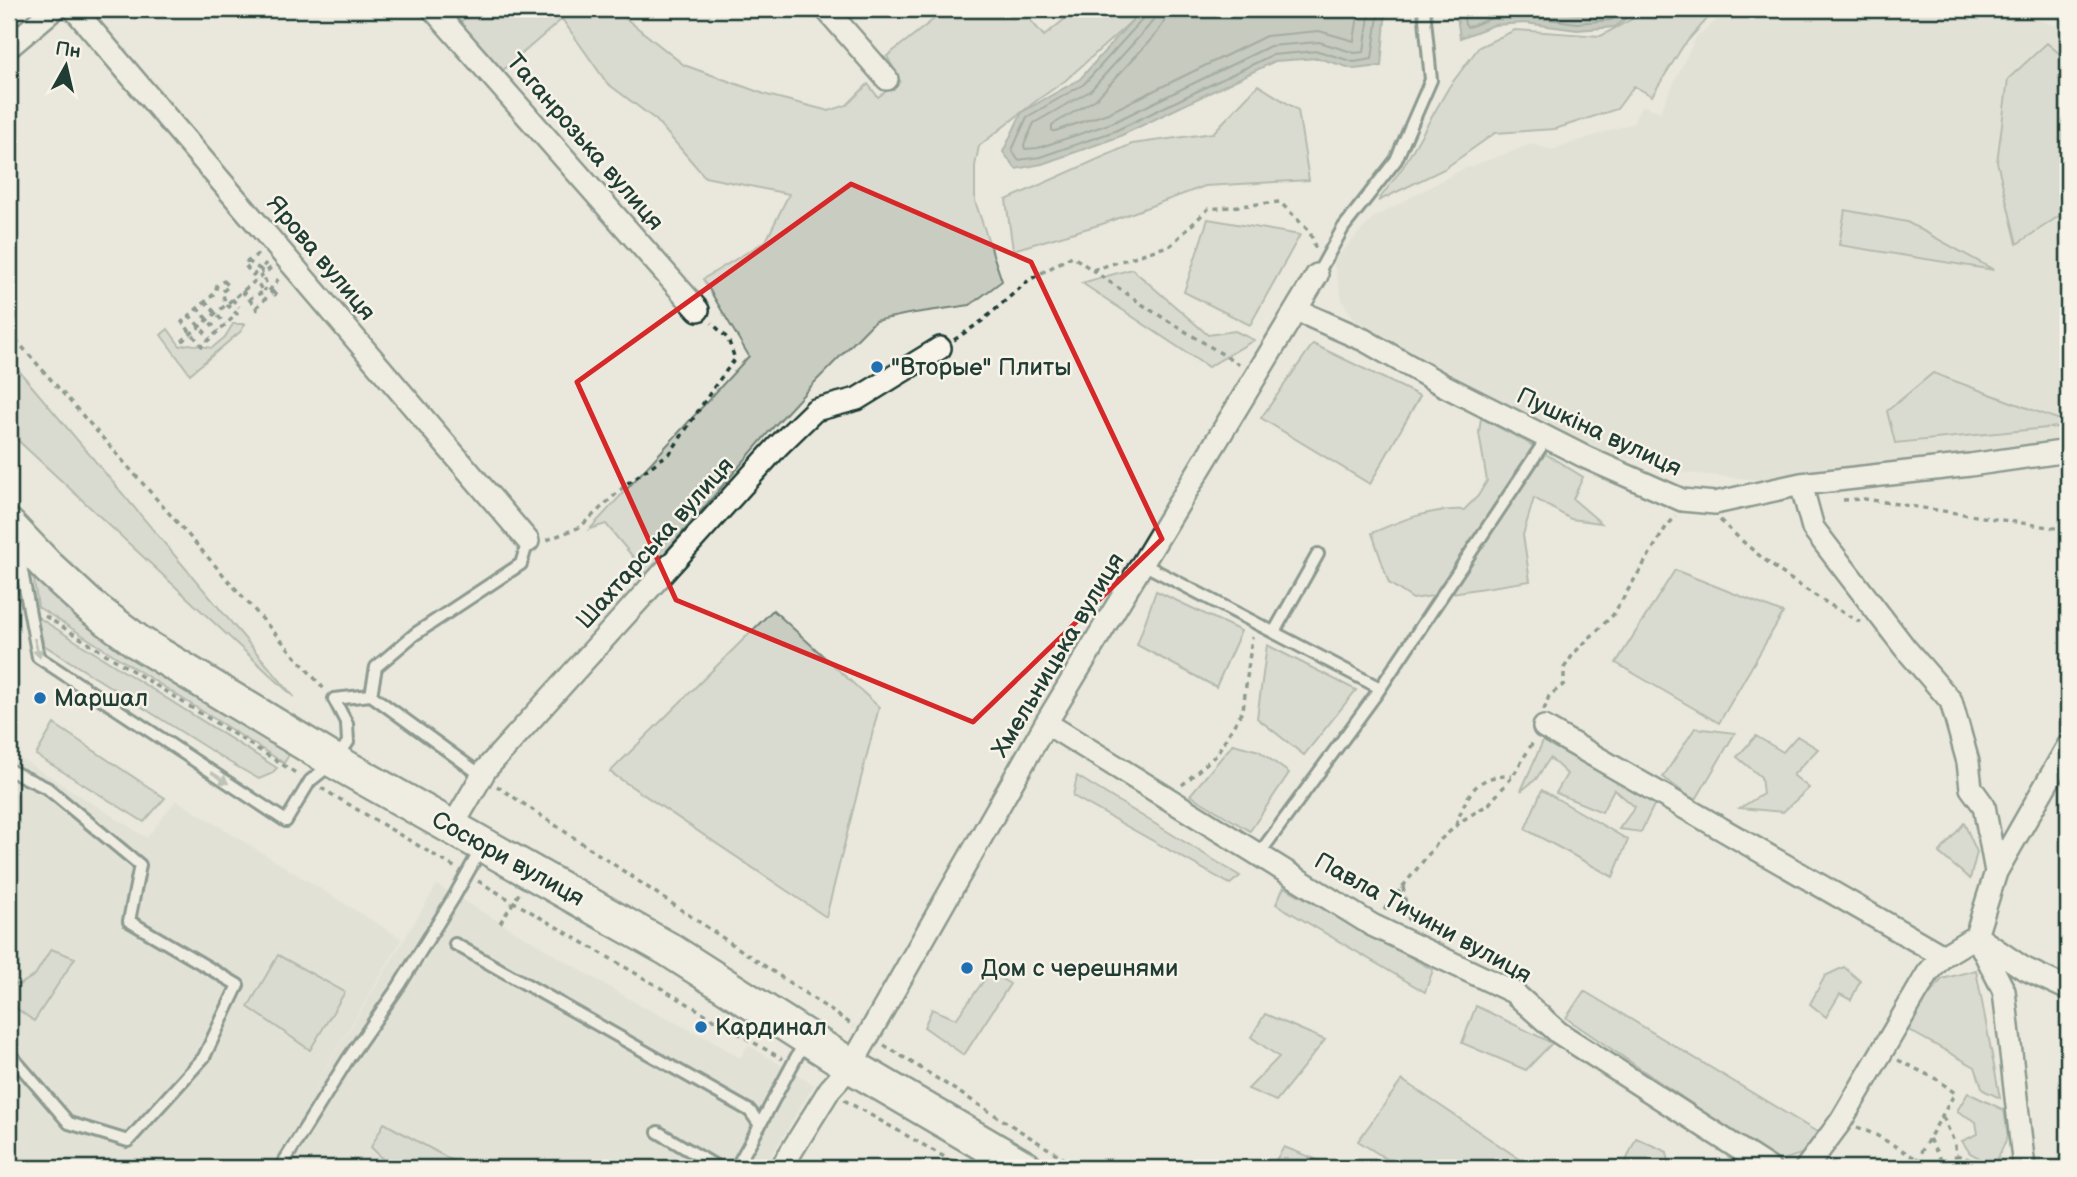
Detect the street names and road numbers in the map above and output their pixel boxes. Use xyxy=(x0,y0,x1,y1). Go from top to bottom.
street label: Таганрозька вулиця xyxy=(500,48,670,236)
street label: Ярова вулиця xyxy=(260,190,382,326)
street label: Пушкіна вулиця xyxy=(1512,381,1686,483)
street label: Шахтарська вулиця xyxy=(570,451,740,635)
street label: Хмельницька вулиця xyxy=(985,548,1131,762)
street label: Сосюри вулиця xyxy=(427,805,589,913)
street label: Павла Тичини вулиця xyxy=(1309,846,1537,990)

